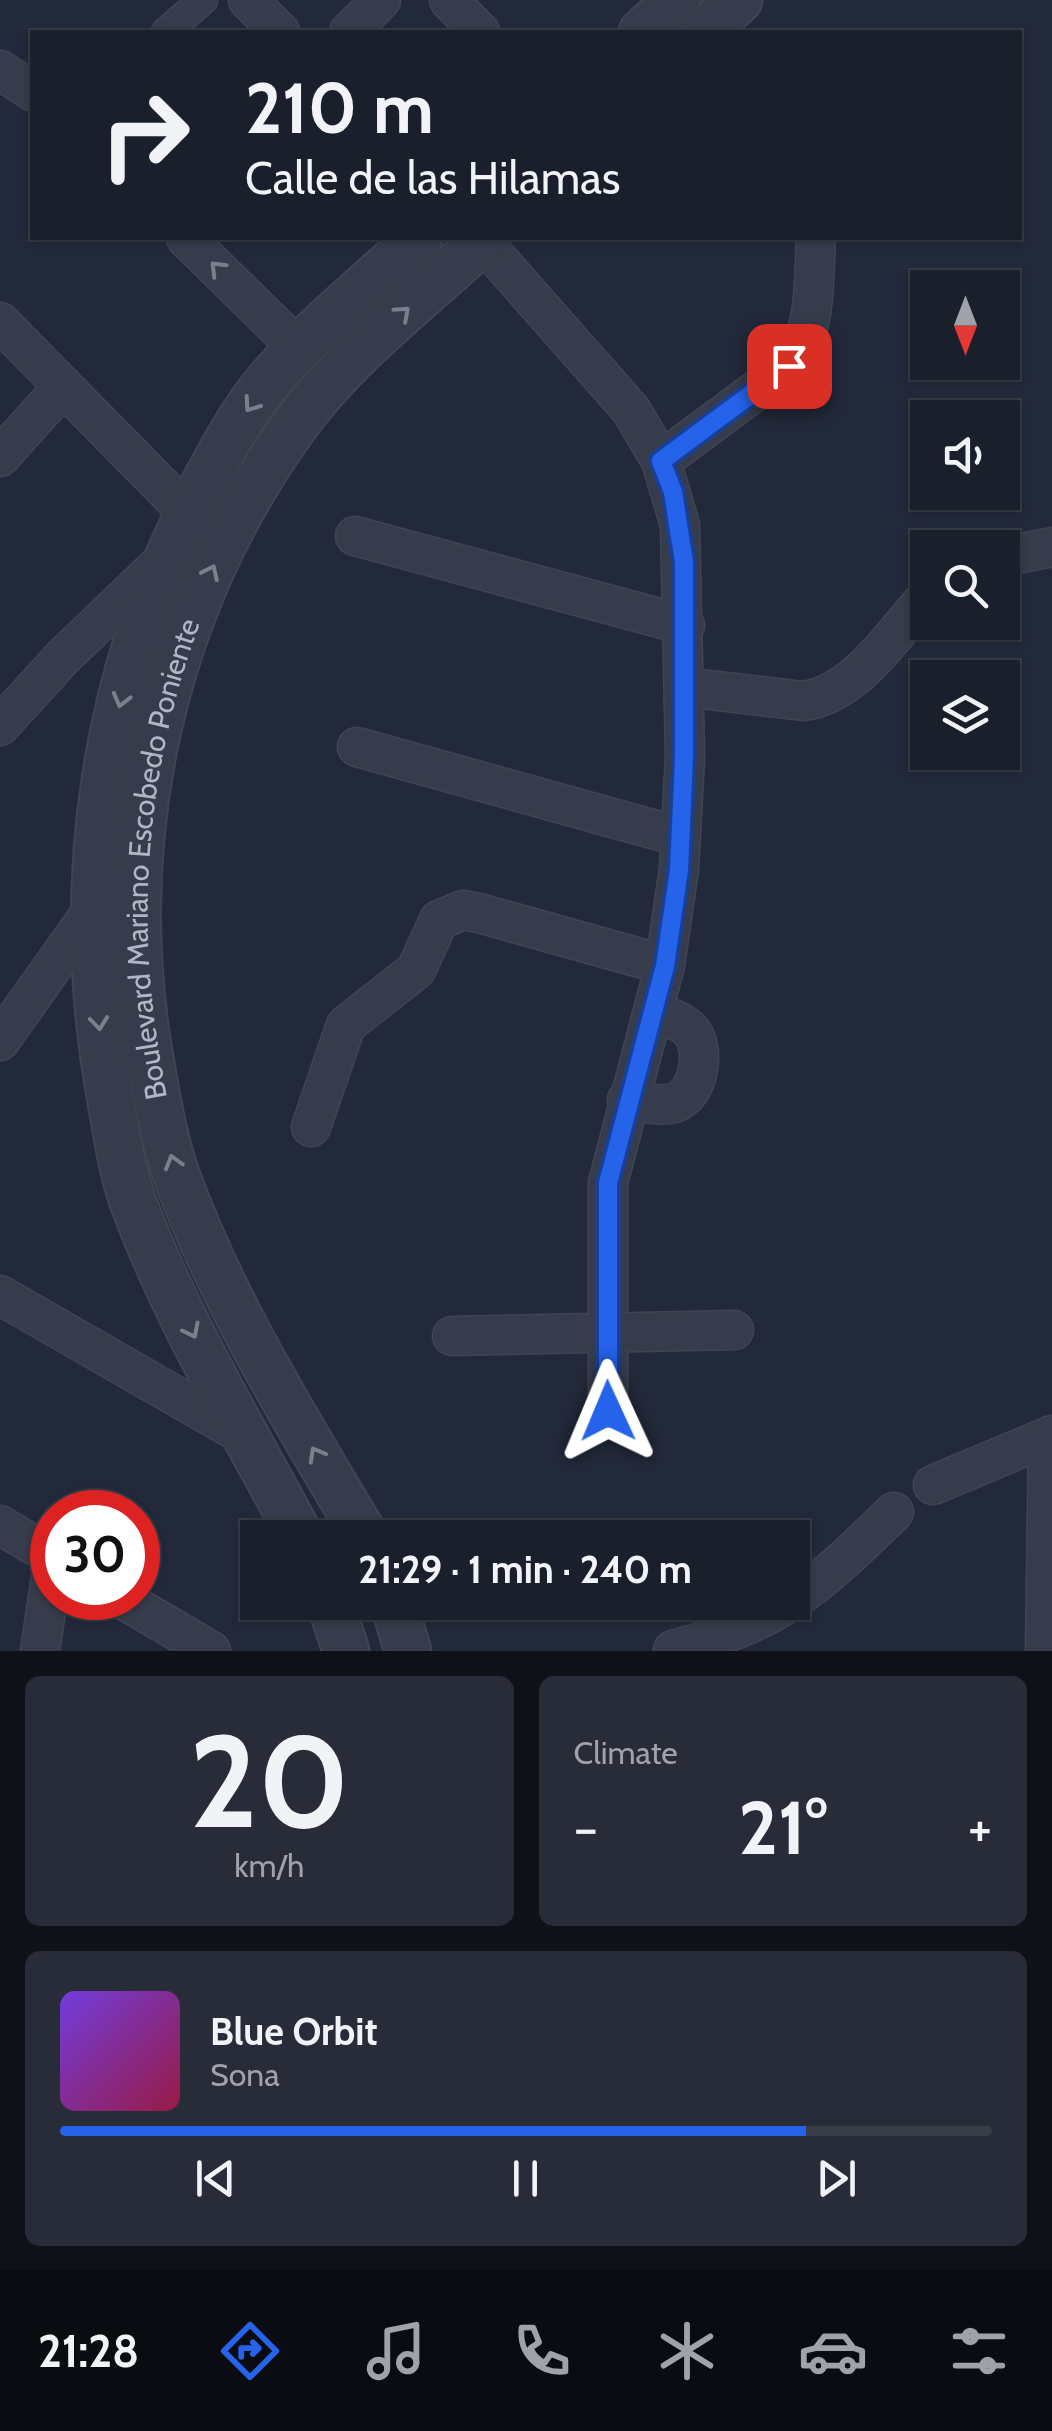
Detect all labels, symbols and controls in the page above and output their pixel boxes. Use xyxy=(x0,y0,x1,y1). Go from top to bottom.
text: 210 m xyxy=(245,65,434,151)
icon: right xyxy=(80,70,210,200)
text: Calle de las Hilamas xyxy=(245,151,620,205)
one-way arrow xyxy=(211,262,229,280)
north arrow xyxy=(910,270,1020,380)
map controls xyxy=(910,270,1020,770)
one-way arrow xyxy=(391,307,410,325)
pin xyxy=(747,324,832,409)
icon: arrive xyxy=(762,339,817,394)
one-way arrow xyxy=(245,393,263,412)
button: sound xyxy=(910,400,1020,510)
button: search xyxy=(910,530,1020,640)
one-way arrow xyxy=(199,564,219,582)
street label: Boulevard Mariano Escobedo Poniente xyxy=(119,613,208,1103)
button: layers xyxy=(910,660,1020,770)
one-way arrow xyxy=(112,691,133,708)
one-way arrow xyxy=(87,1015,109,1031)
one-way arrow xyxy=(164,1154,185,1172)
one-way arrow xyxy=(180,1321,199,1339)
position arrow xyxy=(556,1359,660,1463)
one-way arrow xyxy=(309,1446,329,1464)
speed limit sign: 30 xyxy=(30,1490,160,1620)
text: 21:29 · 1 min · 240 m xyxy=(358,1546,692,1593)
text: 20 xyxy=(189,1702,350,1860)
text: Climate xyxy=(574,1733,678,1772)
text: 21° xyxy=(738,1782,827,1873)
text: − xyxy=(574,1794,598,1861)
text: + xyxy=(968,1794,992,1861)
text: km/h xyxy=(234,1846,304,1885)
text: Blue Orbit xyxy=(210,2008,378,2055)
text: Sona xyxy=(210,2055,280,2094)
icon: previous xyxy=(188,2151,243,2206)
icon: pause xyxy=(498,2151,553,2206)
icon: next xyxy=(809,2151,864,2206)
icon: directions xyxy=(215,2316,285,2386)
icon: music xyxy=(361,2316,431,2386)
icon: phone xyxy=(507,2316,577,2386)
icon: climate xyxy=(652,2316,722,2386)
icon: car xyxy=(798,2316,868,2386)
icon: filters xyxy=(944,2316,1014,2386)
text: 21:28 xyxy=(38,2324,139,2378)

